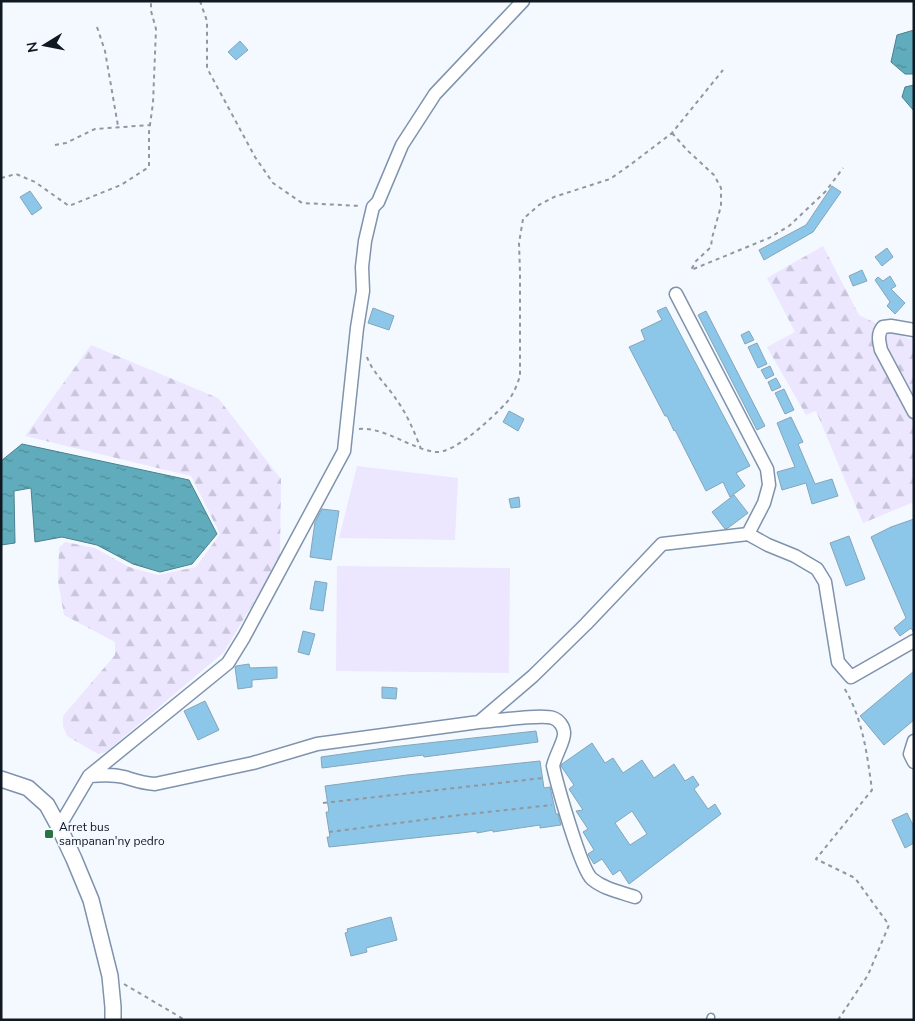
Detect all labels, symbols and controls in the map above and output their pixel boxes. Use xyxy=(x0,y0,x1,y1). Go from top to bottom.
north arrow xyxy=(20,20,70,70)
text: N xyxy=(22,40,43,54)
place label: Arret bus sampanan'ny pedro xyxy=(59,819,165,849)
marker: Arret bus sampanan'ny pedro xyxy=(43,828,55,840)

